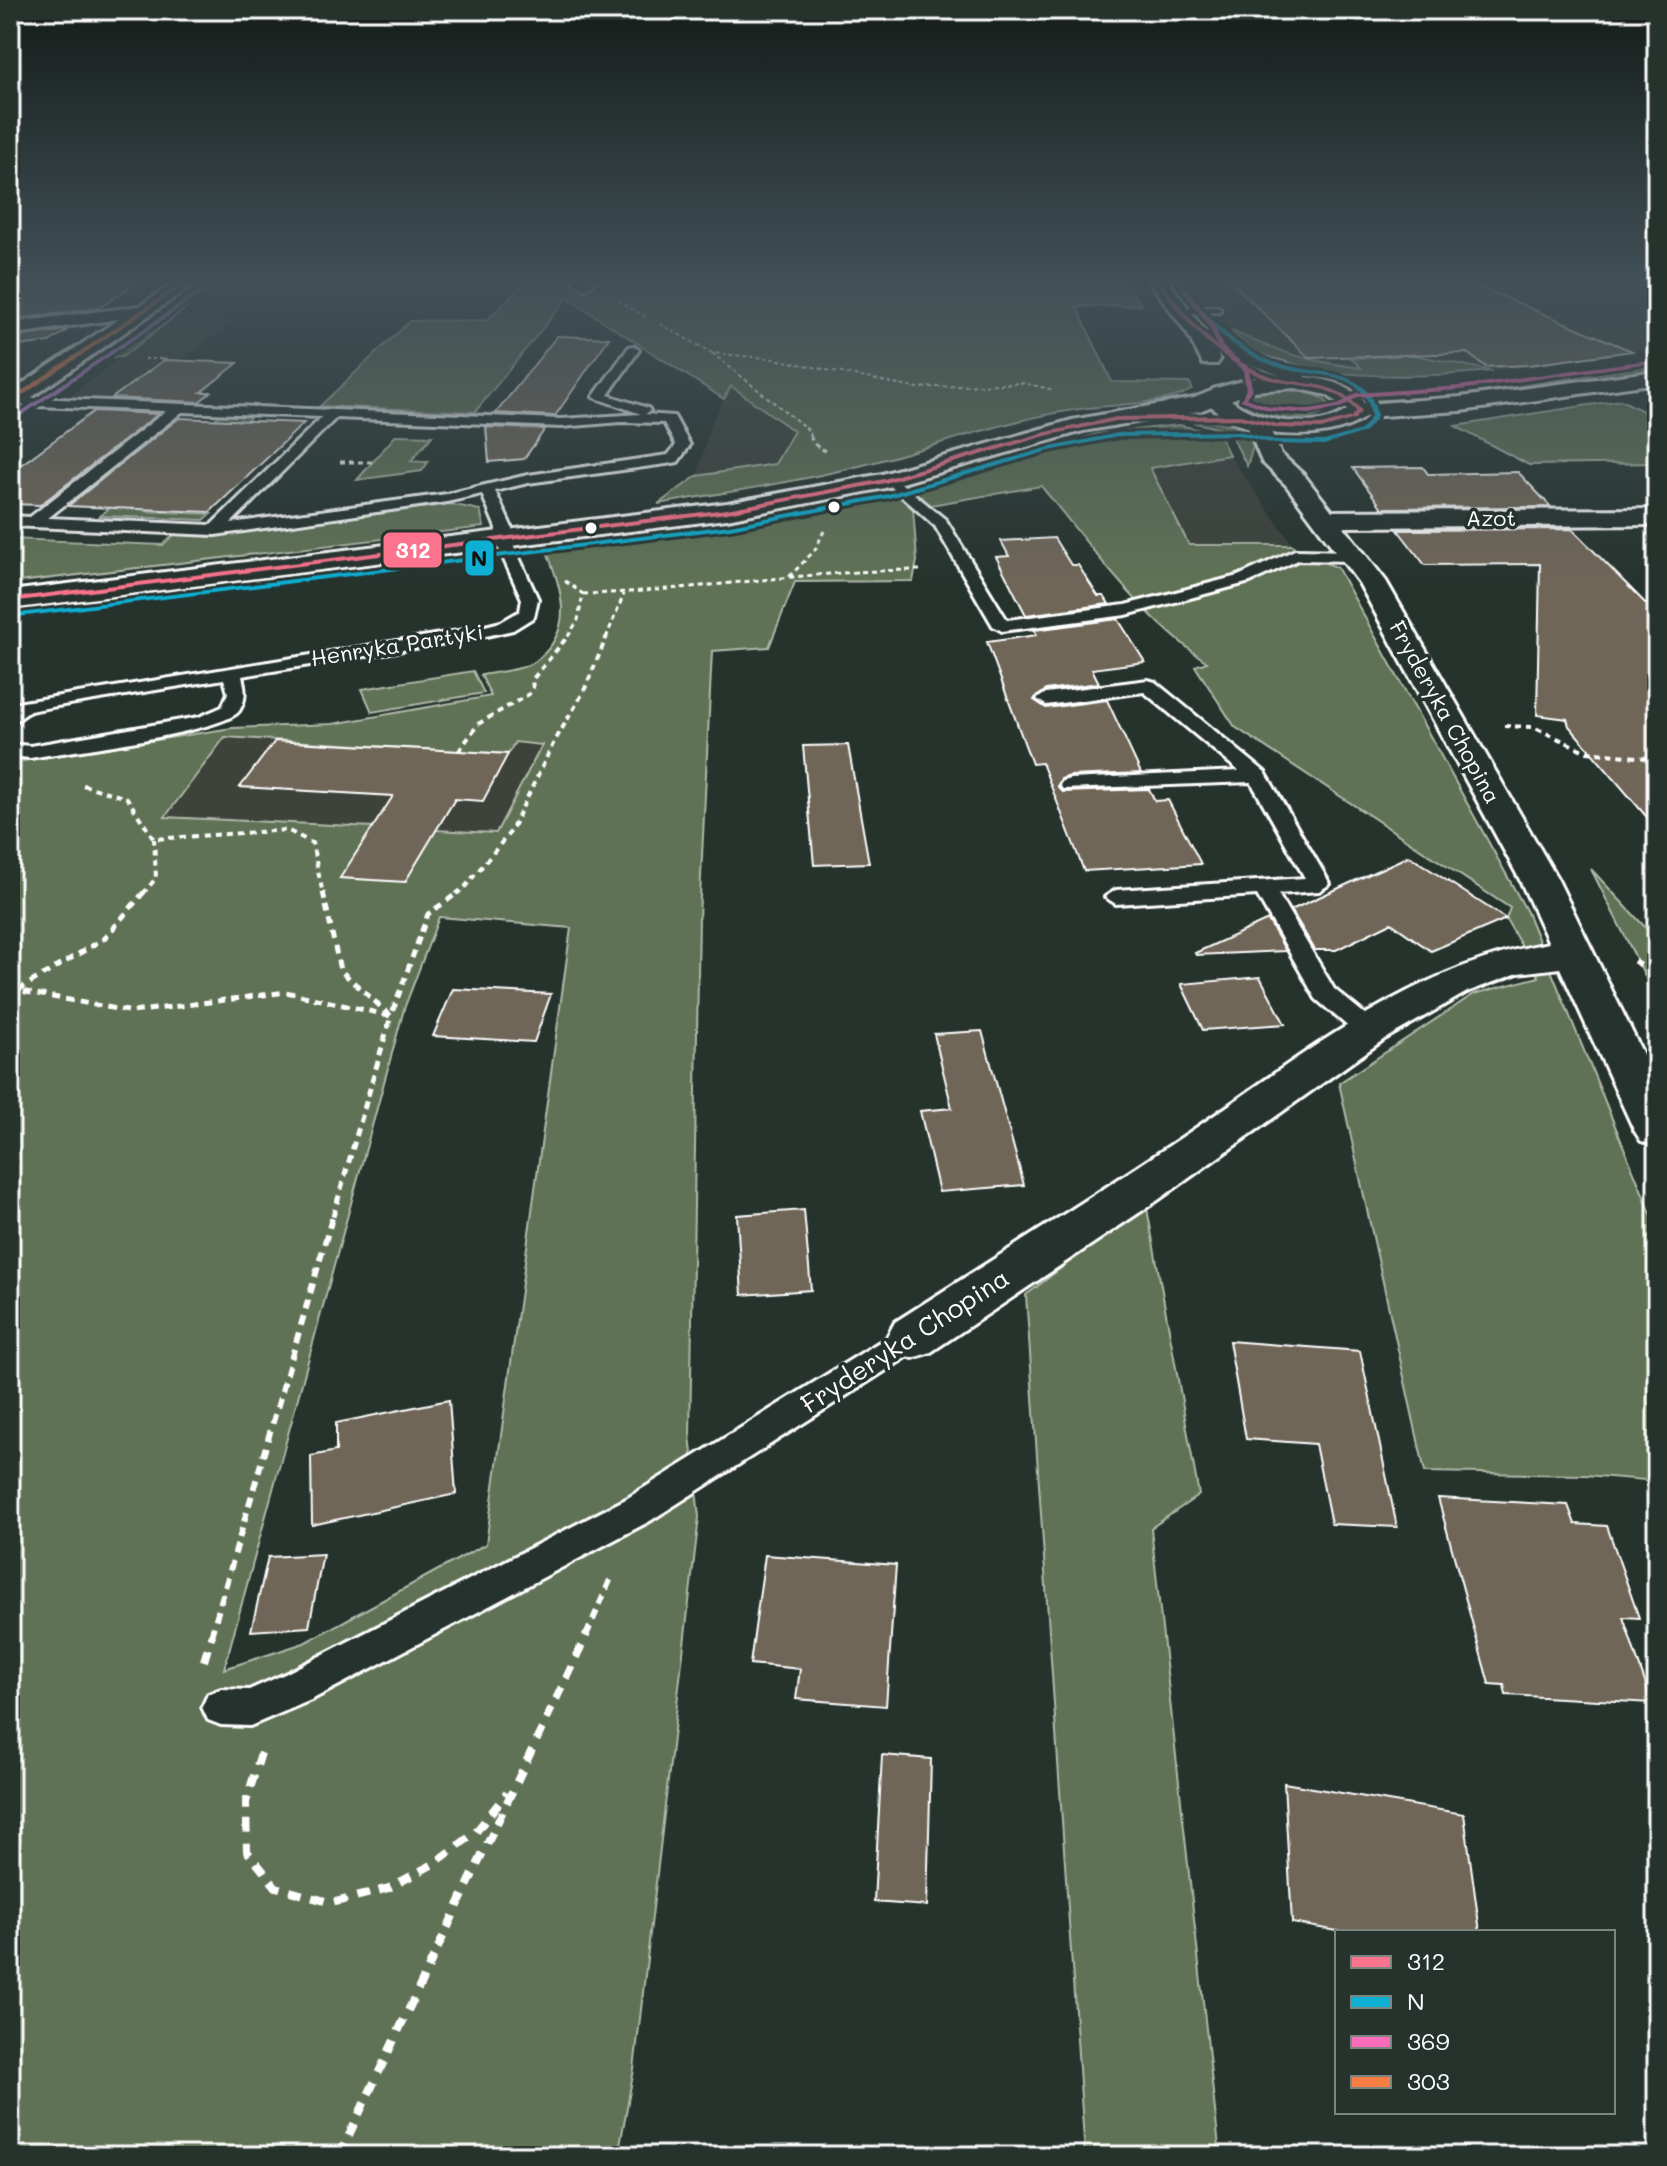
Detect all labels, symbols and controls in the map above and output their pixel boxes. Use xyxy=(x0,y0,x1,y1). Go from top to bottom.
unlabelled marker xyxy=(826,499,842,515)
street label: Azot xyxy=(1466,503,1516,532)
unlabelled marker xyxy=(583,520,599,536)
line badge: 312 xyxy=(382,531,443,569)
text: 312 xyxy=(395,535,431,564)
line badge: N xyxy=(464,539,495,577)
text: N xyxy=(471,543,487,572)
street label: Fryderyka Chopina xyxy=(1383,615,1508,808)
street label: Henryka Partyki xyxy=(309,617,485,672)
street label: Fryderyka Chopina xyxy=(794,1260,1015,1420)
legend xyxy=(1335,1930,1615,2114)
text: 312 xyxy=(1407,1945,1445,1976)
text: N xyxy=(1407,1985,1425,2016)
text: 369 xyxy=(1407,2025,1450,2056)
text: 303 xyxy=(1407,2065,1450,2096)

